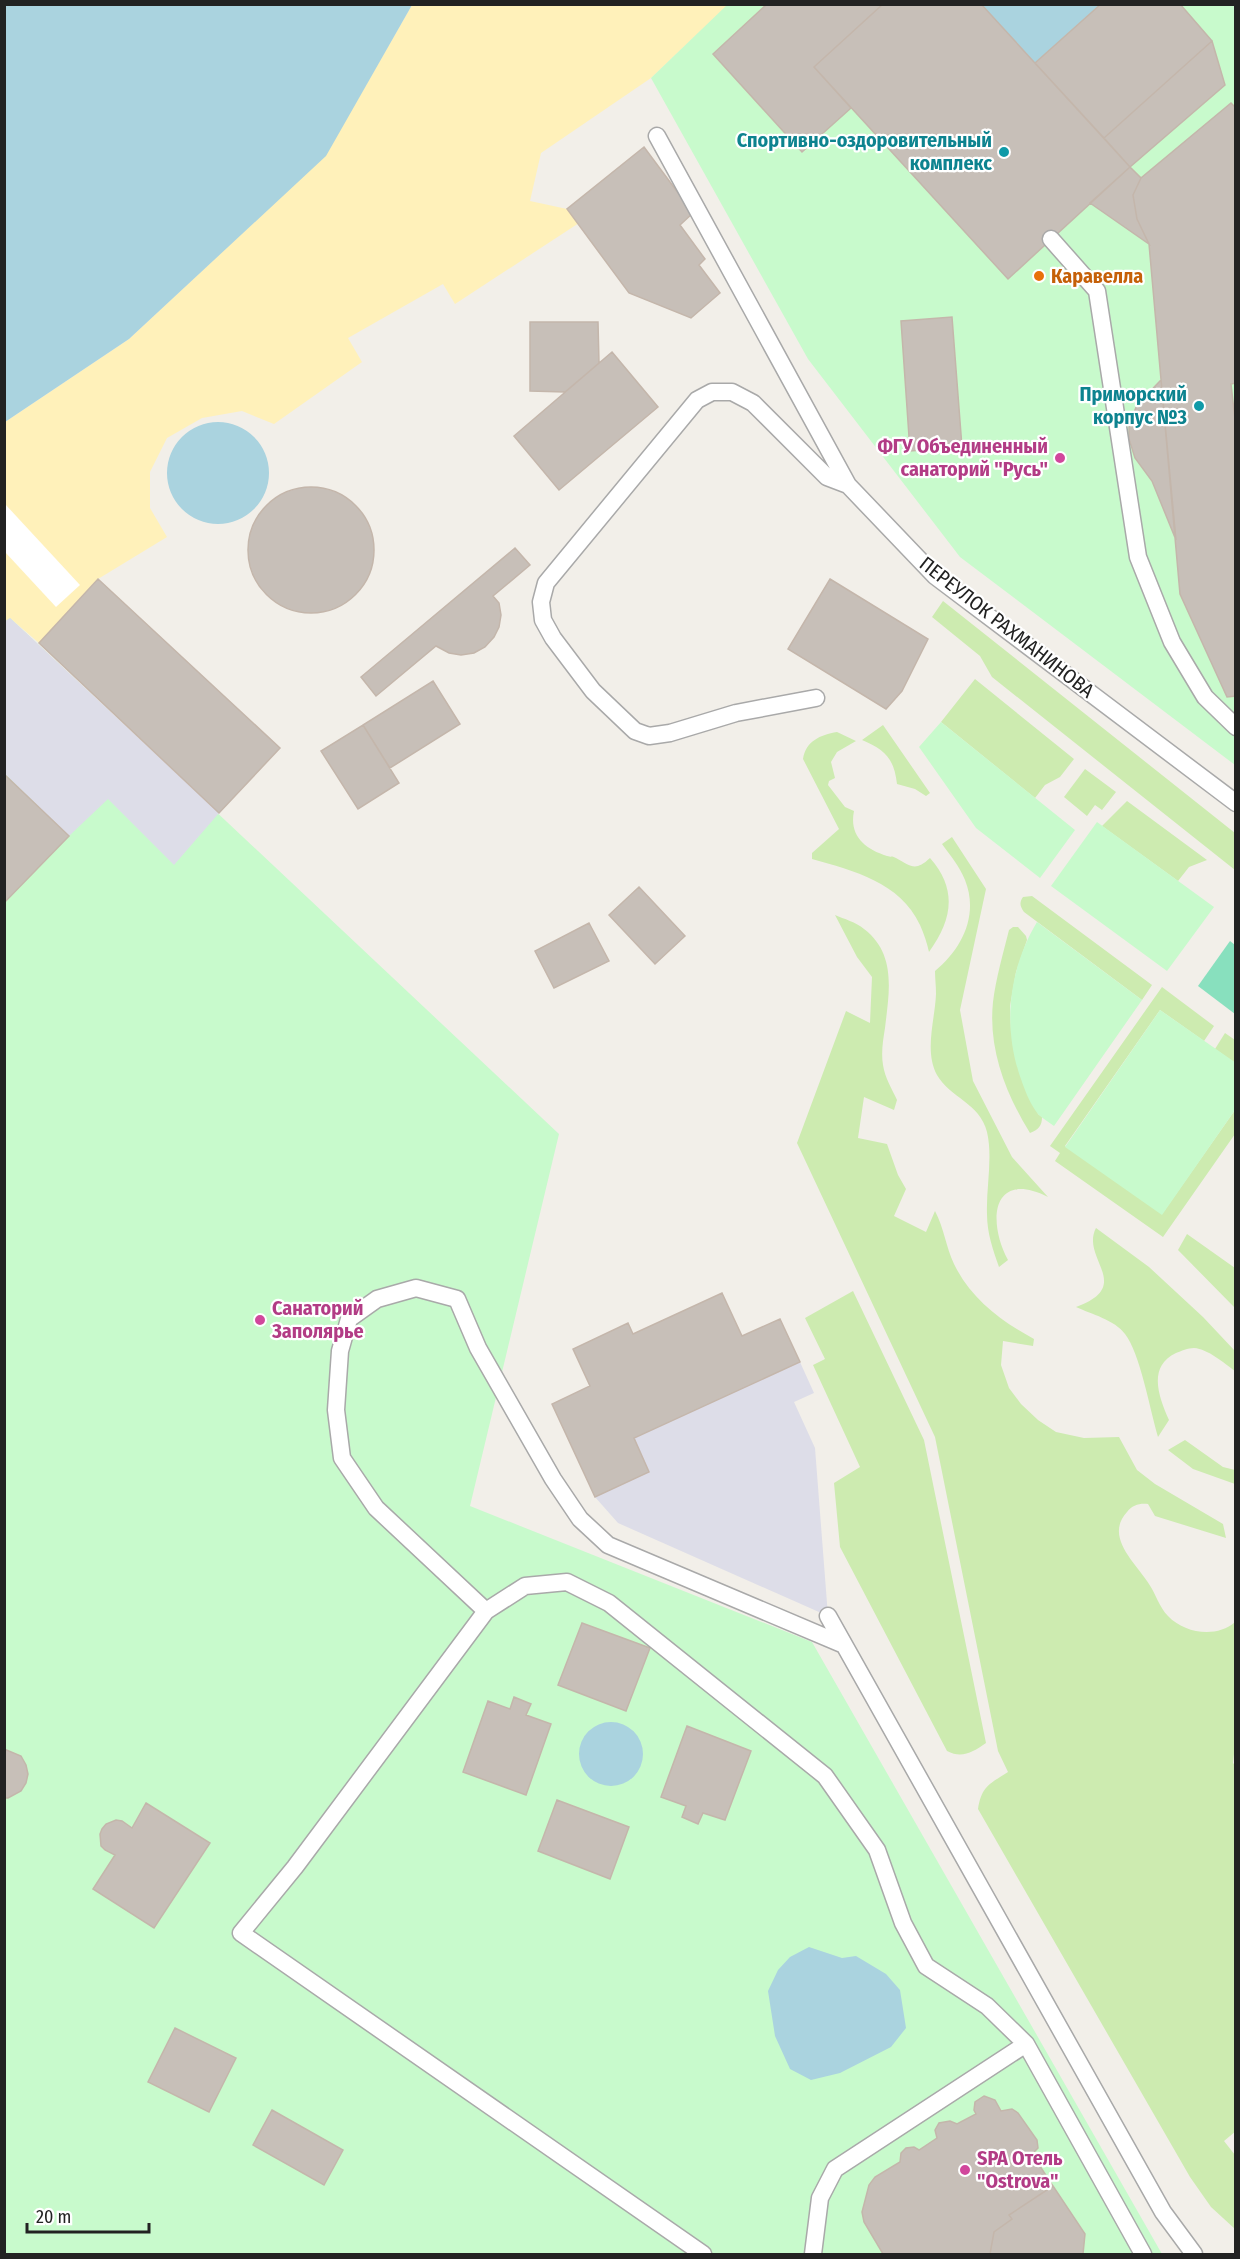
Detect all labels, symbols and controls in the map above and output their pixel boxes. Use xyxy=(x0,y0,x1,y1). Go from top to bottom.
place label: Спортивно-оздоровительный комплекс xyxy=(737,128,992,175)
marker: Спортивно-оздоровительный комплекс xyxy=(997,145,1011,159)
place label: Каравелла xyxy=(1051,264,1143,288)
marker: Каравелла xyxy=(1032,269,1046,283)
place label: Приморский корпус №3 xyxy=(1079,382,1187,429)
marker: Приморский корпус №3 xyxy=(1192,399,1206,413)
place label: ФГУ Объединенный санаторий "Русь" xyxy=(877,434,1048,481)
marker: ФГУ Объединенный санаторий "Русь" xyxy=(1053,451,1067,465)
street label: ПЕРЕУЛОК РАХМАНИНОВА xyxy=(915,551,1099,703)
place label: Санаторий Заполярье xyxy=(271,1296,364,1343)
marker: Санаторий Заполярье xyxy=(253,1313,267,1327)
place label: SPA Отель "Ostrova" xyxy=(977,2146,1063,2193)
marker: SPA Отель "Ostrova" xyxy=(958,2163,972,2177)
scale bar xyxy=(27,2196,148,2234)
text: 20 m xyxy=(36,2206,71,2228)

